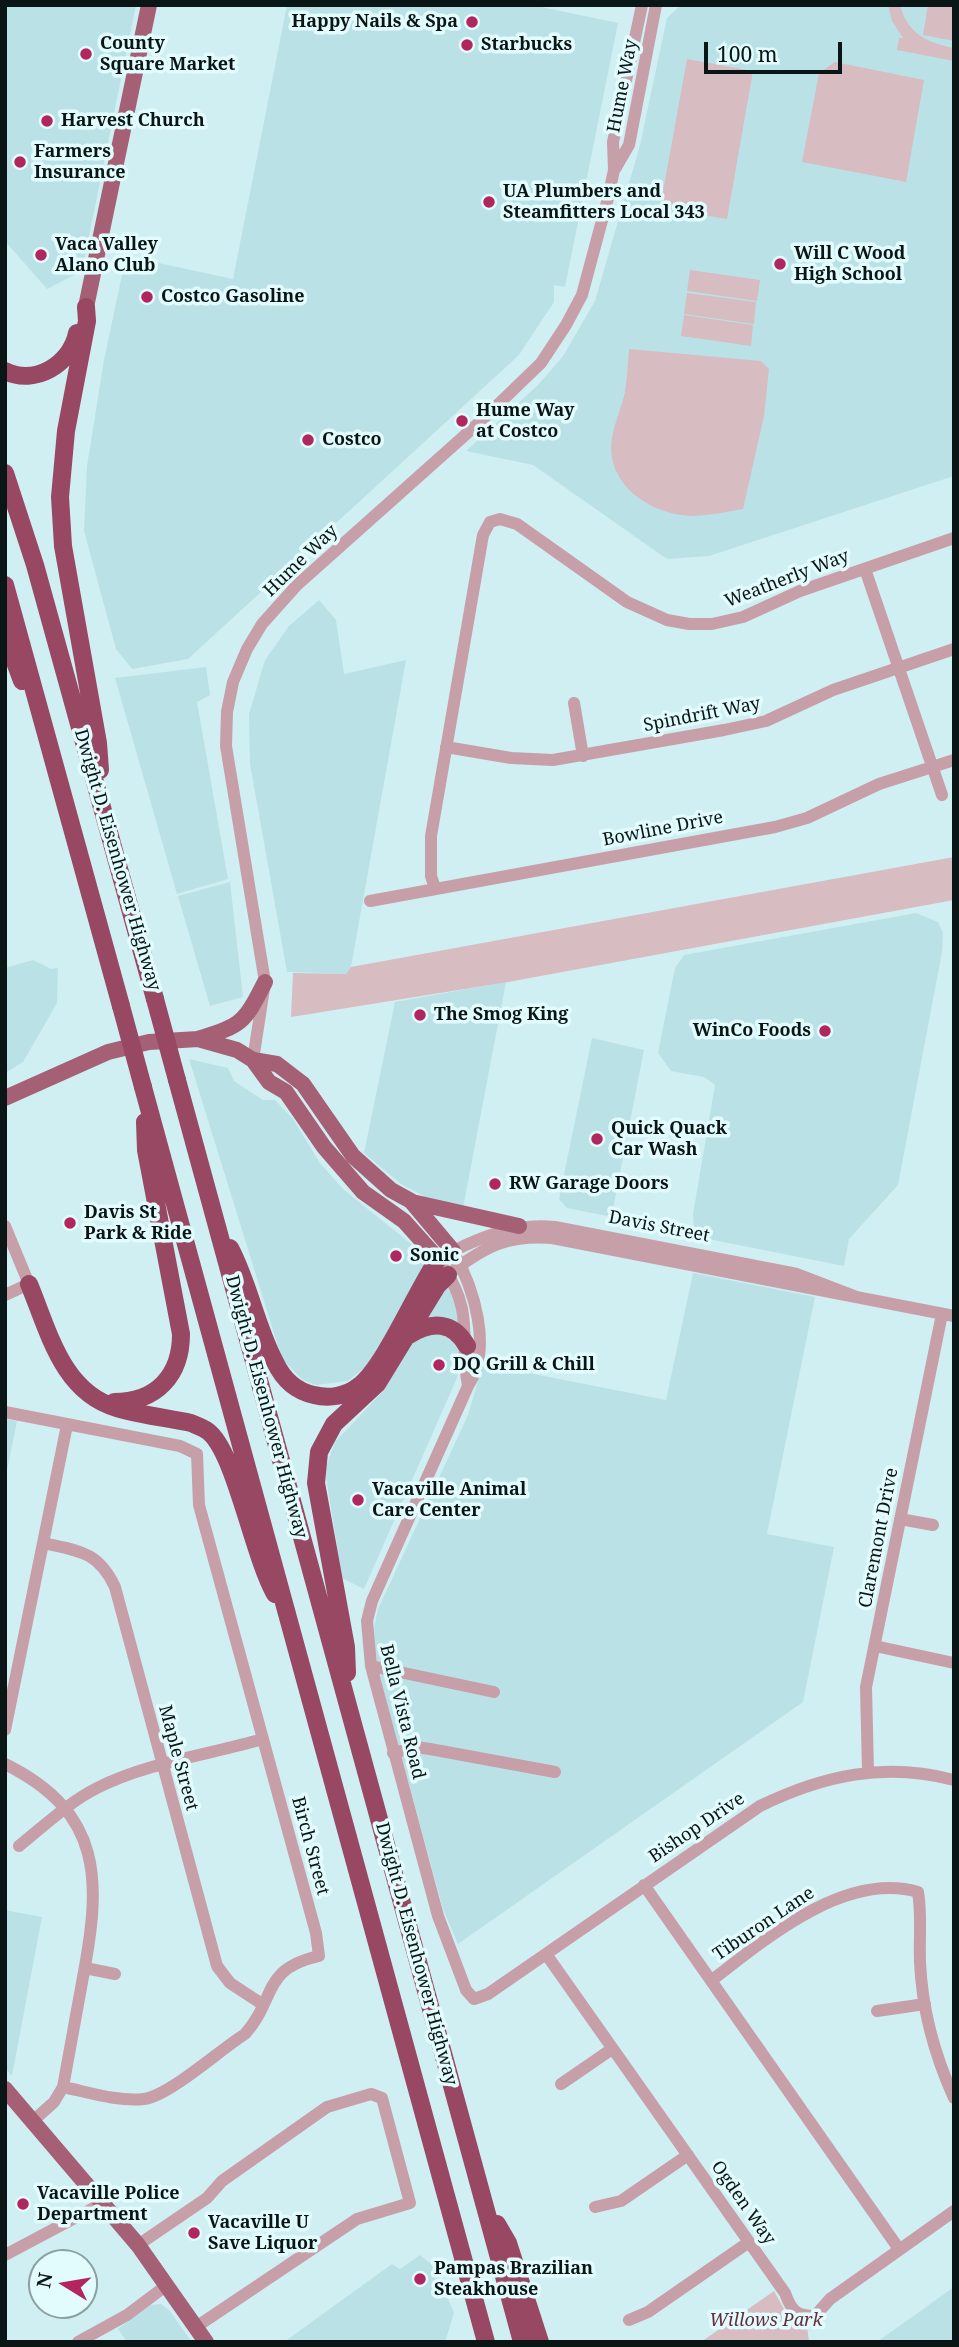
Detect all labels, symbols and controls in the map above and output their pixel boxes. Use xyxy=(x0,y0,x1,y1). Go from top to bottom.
place label: Happy Nails & Spa xyxy=(292,11,458,33)
marker: Happy Nails & Spa xyxy=(464,14,480,30)
scale bar xyxy=(707,28,845,72)
place label: County Square Market xyxy=(100,33,235,76)
place label: Starbucks xyxy=(481,34,572,56)
marker: Starbucks xyxy=(459,37,475,53)
street label: Hume Way xyxy=(603,38,643,134)
text: 100 m xyxy=(717,40,778,68)
marker: County Square Market xyxy=(78,46,94,62)
place label: Harvest Church xyxy=(61,110,205,132)
marker: Harvest Church xyxy=(39,113,55,129)
place label: Farmers Insurance xyxy=(34,141,126,184)
marker: Farmers Insurance xyxy=(12,154,28,170)
place label: UA Plumbers and Steamfitters Local 343 xyxy=(503,181,705,224)
marker: UA Plumbers and Steamfitters Local 343 xyxy=(481,194,497,210)
place label: Vaca Valley Alano Club xyxy=(55,234,158,276)
place label: Will C Wood High School xyxy=(794,243,906,286)
marker: Vaca Valley Alano Club xyxy=(33,247,49,263)
marker: Will C Wood High School xyxy=(772,256,788,272)
place label: Costco Gasoline xyxy=(161,286,305,308)
marker: Costco Gasoline xyxy=(139,289,155,305)
place label: Hume Way at Costco xyxy=(476,400,574,442)
marker: Hume Way at Costco xyxy=(454,413,470,429)
place label: Costco xyxy=(322,429,382,451)
marker: Costco xyxy=(300,432,316,448)
street label: Hume Way xyxy=(259,520,343,602)
street label: Weatherly Way xyxy=(722,545,852,613)
street label: Spindrift Way xyxy=(642,693,762,737)
street label: Dwight D. Eisenhower Highway xyxy=(69,727,165,993)
street label: Bowline Drive xyxy=(601,807,725,851)
place label: The Smog King xyxy=(434,1004,568,1026)
marker: The Smog King xyxy=(412,1007,428,1023)
place label: WinCo Foods xyxy=(693,1020,811,1042)
marker: WinCo Foods xyxy=(817,1023,833,1039)
place label: Quick Quack Car Wash xyxy=(611,1118,727,1160)
marker: Quick Quack Car Wash xyxy=(589,1131,605,1147)
place label: RW Garage Doors xyxy=(509,1173,669,1195)
marker: RW Garage Doors xyxy=(487,1176,503,1192)
place label: Davis St Park & Ride xyxy=(84,1202,192,1244)
street label: Davis Street xyxy=(607,1207,711,1247)
marker: Davis St Park & Ride xyxy=(62,1215,78,1231)
place label: Sonic xyxy=(410,1245,459,1267)
marker: Sonic xyxy=(388,1248,404,1264)
street label: Dwight D. Eisenhower Highway xyxy=(220,1273,312,1541)
place label: DQ Grill & Chill xyxy=(453,1354,595,1376)
marker: DQ Grill & Chill xyxy=(431,1357,447,1373)
street label: Claremont Drive xyxy=(855,1466,903,1610)
place label: Vacaville Animal Care Center xyxy=(372,1479,526,1522)
marker: Vacaville Animal Care Center xyxy=(350,1492,366,1508)
street label: Bella Vista Road xyxy=(375,1642,429,1782)
street label: Maple Street xyxy=(154,1703,202,1813)
street label: Bishop Drive xyxy=(645,1788,749,1868)
street label: Birch Street xyxy=(286,1794,334,1898)
street label: Dwight D. Eisenhower Highway xyxy=(370,1820,462,2088)
street label: Tiburon Lane xyxy=(709,1882,819,1966)
street label: Ogden Way xyxy=(706,2157,780,2249)
place label: Vacaville Police Department xyxy=(37,2183,179,2226)
marker: Vacaville Police Department xyxy=(15,2196,31,2212)
place label: Vacaville U Save Liquor xyxy=(208,2212,317,2254)
marker: Vacaville U Save Liquor xyxy=(186,2225,202,2241)
north arrow xyxy=(28,2249,98,2319)
place label: Pampas Brazilian Steakhouse xyxy=(434,2258,593,2300)
text: N xyxy=(30,2271,59,2290)
marker: Pampas Brazilian Steakhouse xyxy=(412,2271,428,2287)
park label: Willows Park xyxy=(709,2310,823,2332)

